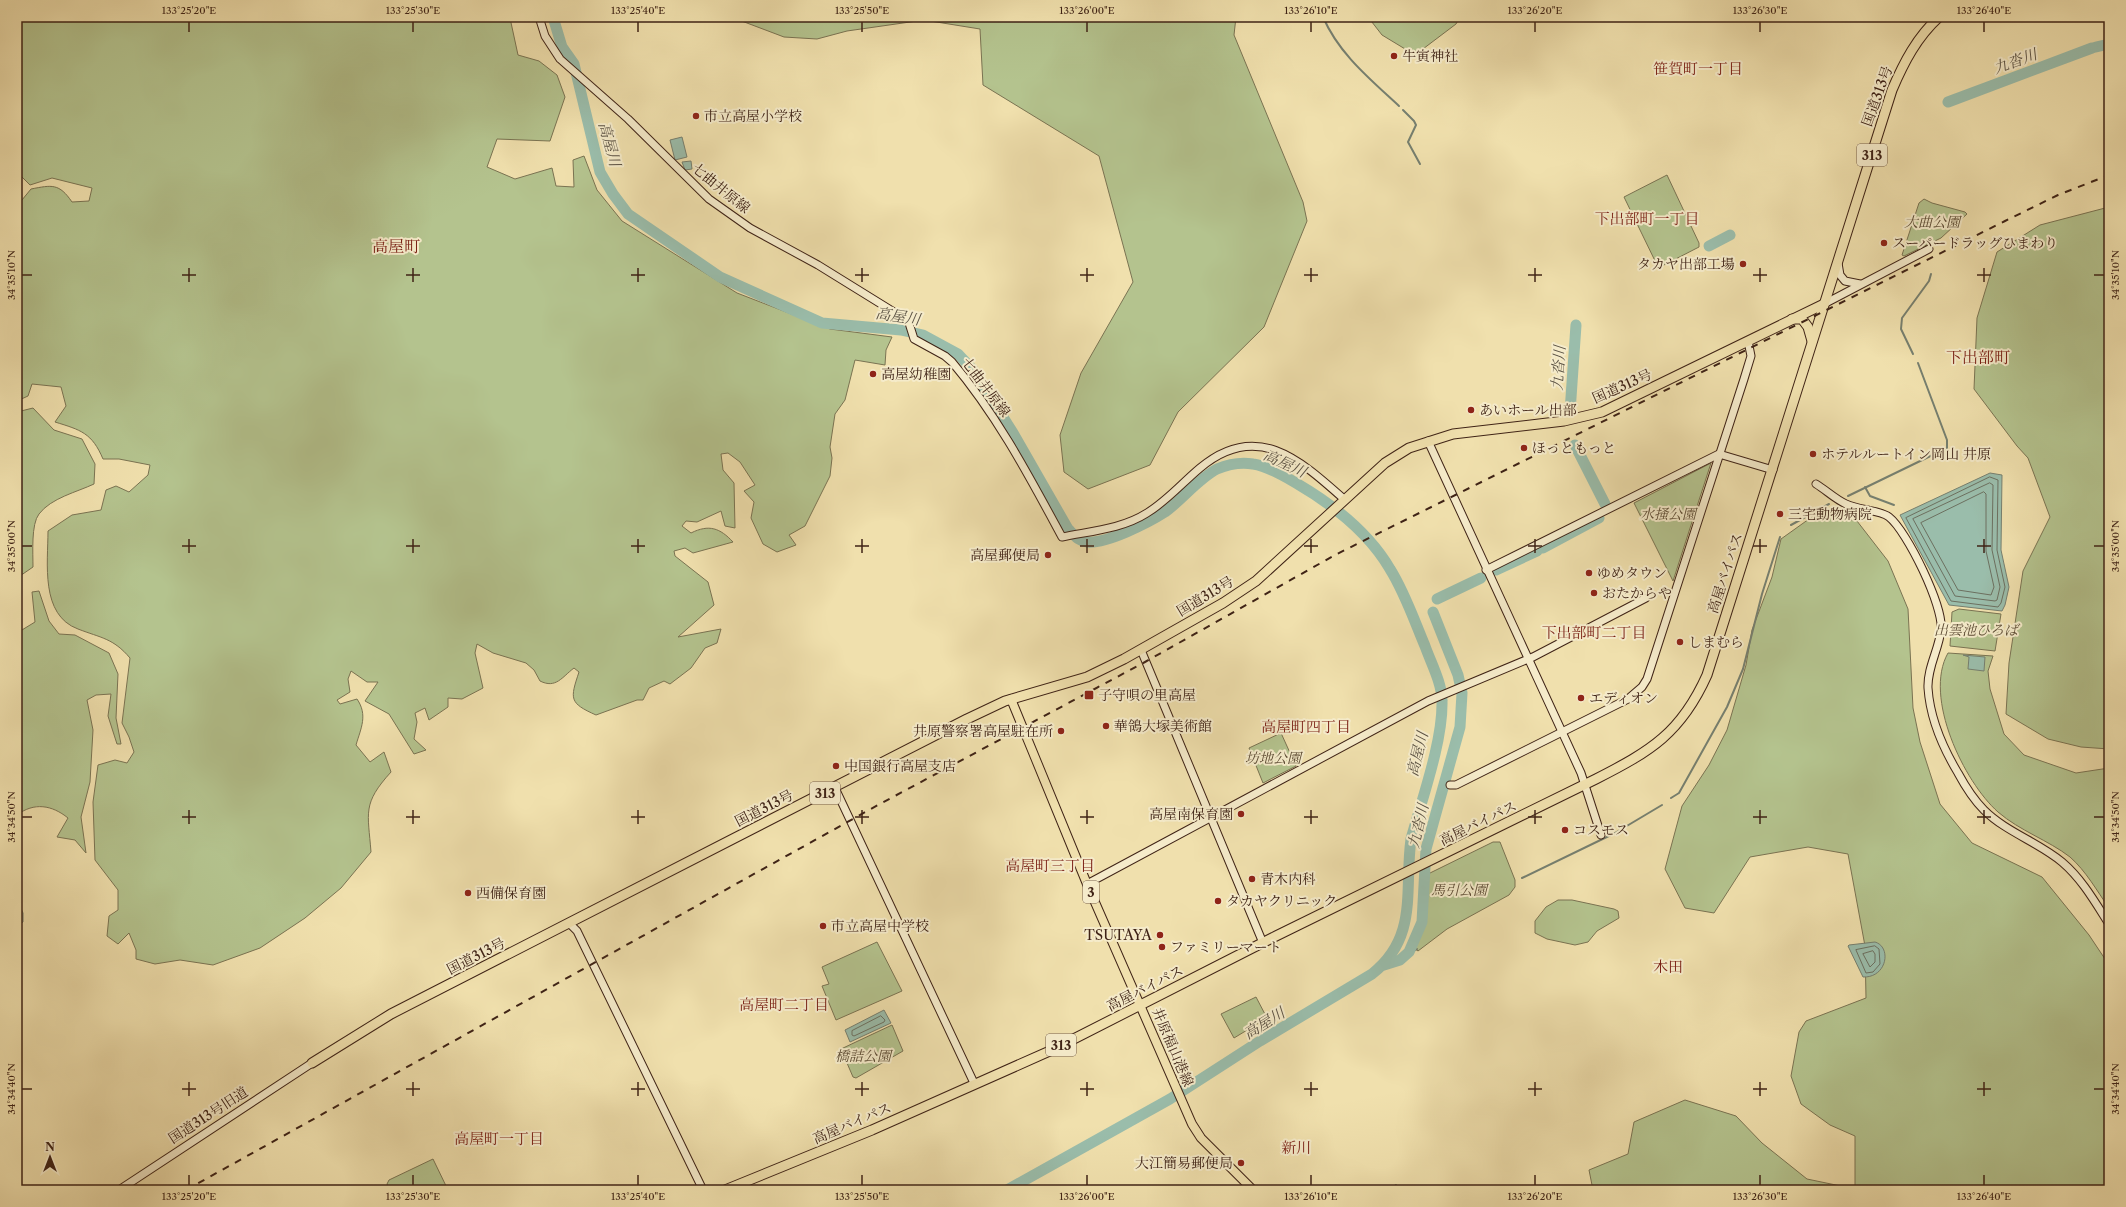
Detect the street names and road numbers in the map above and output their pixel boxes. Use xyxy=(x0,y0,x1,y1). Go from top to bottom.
street label: 国道313号 xyxy=(1858,63,1896,129)
road number: 313 xyxy=(1857,144,1887,166)
street label: 七曲井原線 xyxy=(688,159,754,217)
street label: 七曲井原線 xyxy=(958,354,1014,420)
street label: 国道313号 xyxy=(1589,365,1655,407)
street label: 高屋バイパス xyxy=(1704,530,1746,616)
street label: 国道313号 xyxy=(1173,572,1237,620)
road number: 313 xyxy=(810,782,840,804)
street label: 国道313号 xyxy=(732,786,796,830)
street label: 高屋バイパス xyxy=(1436,797,1520,849)
road number: 3 xyxy=(1083,881,1099,903)
street label: 国道313号 xyxy=(444,934,508,978)
street label: 高屋バイパス xyxy=(1104,961,1186,1015)
street label: 井原福山港線 xyxy=(1148,1005,1198,1089)
road number: 313 xyxy=(1046,1034,1076,1056)
street label: 国道313号旧道 xyxy=(165,1083,251,1147)
street label: 高屋バイパス xyxy=(810,1098,894,1148)

